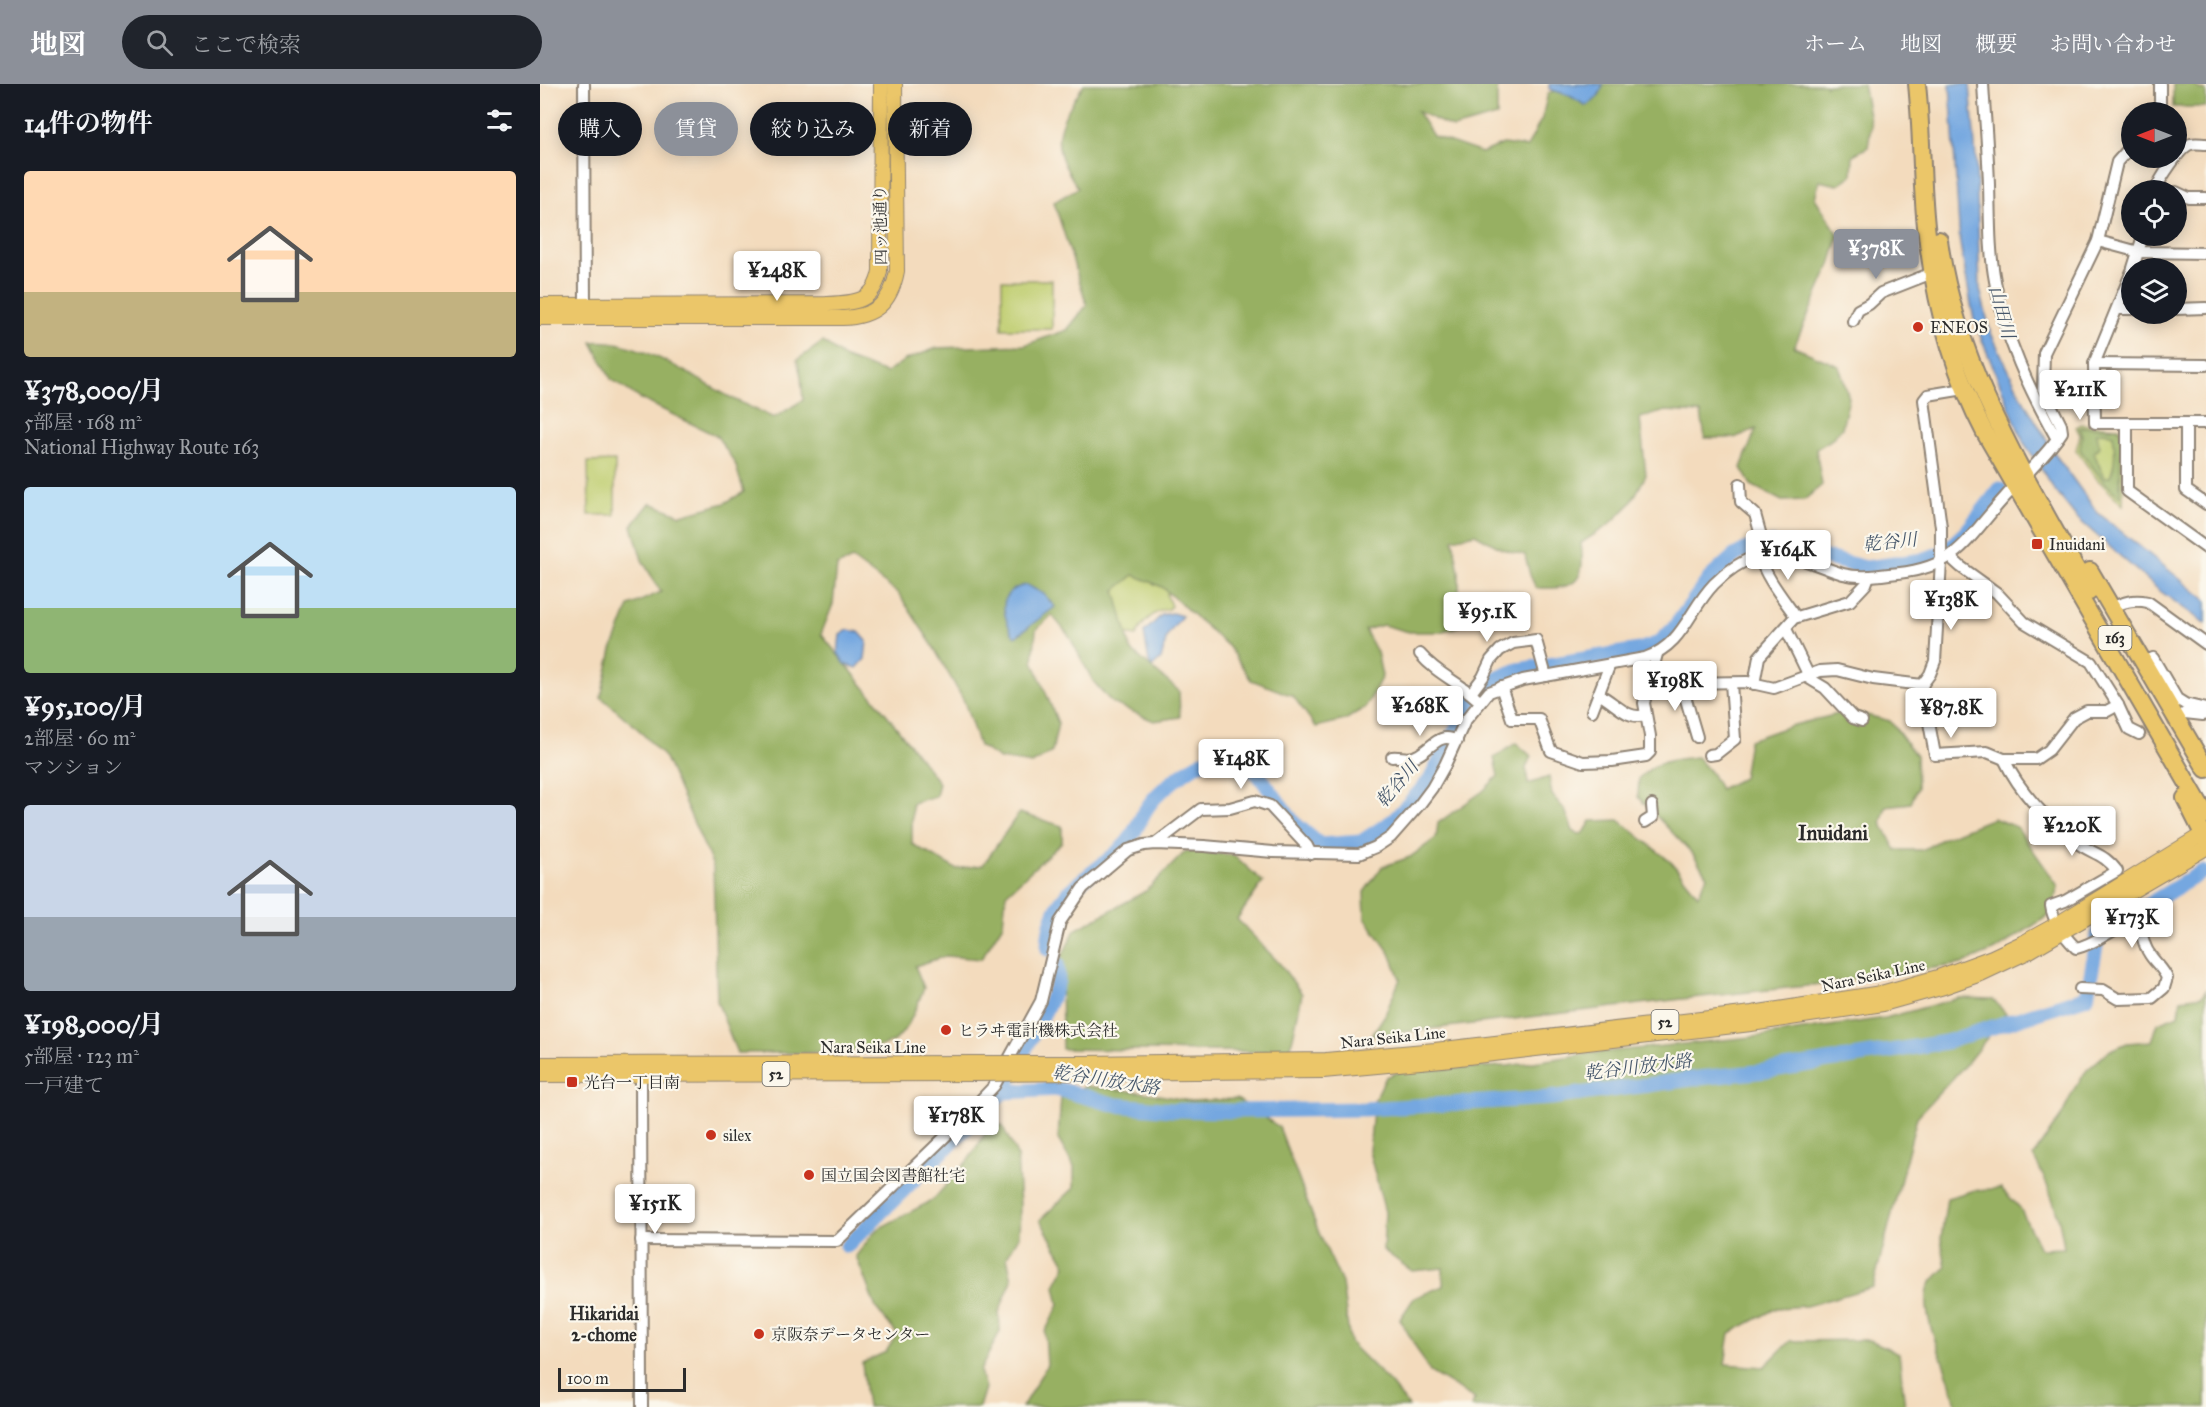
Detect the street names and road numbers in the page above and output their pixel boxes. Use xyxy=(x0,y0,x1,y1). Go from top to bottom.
street label: 四ッ池通り xyxy=(870,185,891,265)
road number: 163 xyxy=(2098,626,2132,650)
street label: Nara Seika Line xyxy=(1819,955,1927,996)
road number: 52 xyxy=(1652,1010,1678,1034)
street label: Nara Seika Line xyxy=(1340,1022,1447,1052)
street label: Nara Seika Line xyxy=(820,1038,926,1057)
road number: 52 xyxy=(762,1062,790,1086)

